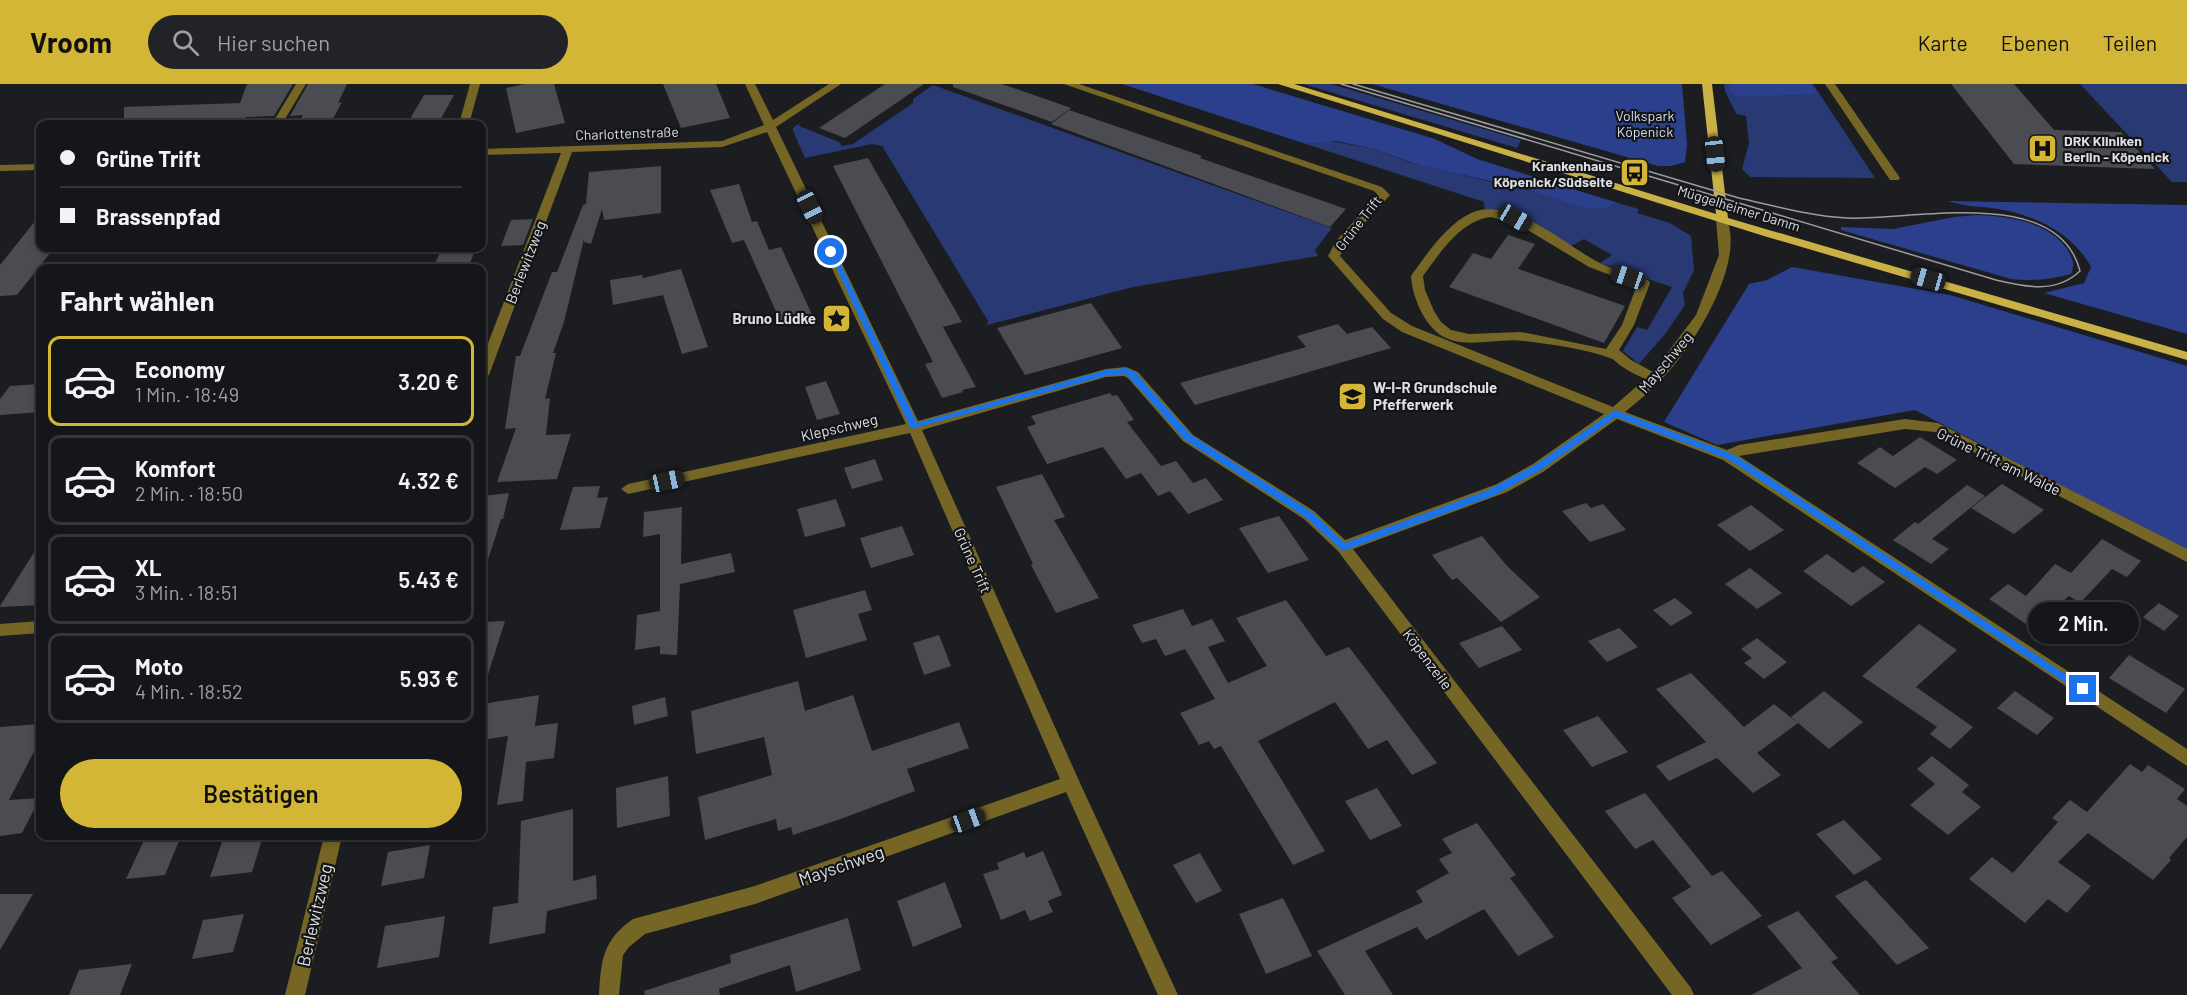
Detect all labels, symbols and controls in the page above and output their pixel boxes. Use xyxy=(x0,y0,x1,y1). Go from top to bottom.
search box xyxy=(148,15,568,69)
text: Vroom xyxy=(30,25,112,59)
icon: search xyxy=(169,26,202,59)
text: Hier suchen xyxy=(217,29,330,55)
text: Karte xyxy=(1918,30,1968,55)
text: Ebenen xyxy=(2001,30,2070,55)
text: Teilen xyxy=(2103,30,2157,55)
park label: Volkspark Köpenick xyxy=(1615,107,1675,140)
street label: Charlottenstraße xyxy=(575,123,679,143)
hospital icon: DRK Kliniken Berlin - Köpenick xyxy=(2027,132,2059,164)
place label: DRK Kliniken Berlin - Köpenick xyxy=(2064,132,2170,165)
car xyxy=(1704,135,1726,173)
text: Grüne Trift xyxy=(96,145,201,171)
place label: Krankenhaus Köpenick/Südseite xyxy=(1494,157,1613,190)
bus stop icon: Krankenhaus Köpenick/Südseite xyxy=(1618,157,1650,189)
street label: Müggelheimer Damm xyxy=(1676,181,1802,235)
car xyxy=(794,187,826,227)
street label: Grüne Trift xyxy=(1331,192,1385,254)
car xyxy=(1495,201,1535,235)
text: Brassenpfad xyxy=(96,203,220,229)
street label: Berlewitzweg xyxy=(501,218,549,306)
route start xyxy=(817,238,844,265)
car xyxy=(1608,263,1648,291)
car xyxy=(1908,265,1948,293)
text: Fahrt wählen xyxy=(60,284,215,316)
place icon: Bruno Lüdke xyxy=(821,302,853,334)
place label: Bruno Lüdke xyxy=(732,309,816,327)
street label: Mayschweg xyxy=(1634,328,1696,396)
icon: car xyxy=(63,354,117,408)
text: Economy xyxy=(135,356,225,382)
text: 3.20 € xyxy=(398,368,459,394)
place label: W-I-R Grundschule Pfefferwerk xyxy=(1373,378,1497,413)
school or university icon: W-I-R Grundschule Pfefferwerk xyxy=(1336,380,1368,412)
text: 1 Min. · 18:49 xyxy=(135,382,239,406)
street label: Klepschweg xyxy=(799,409,879,445)
street label: Grüne Trift am Walde xyxy=(1934,423,2064,499)
icon: car xyxy=(63,453,117,507)
text: Komfort xyxy=(135,455,216,481)
text: 4.32 € xyxy=(398,467,459,493)
car xyxy=(648,468,686,494)
text: 2 Min. · 18:50 xyxy=(135,481,243,505)
street label: Grüne Trift xyxy=(951,525,995,595)
icon: car xyxy=(63,552,117,606)
text: XL xyxy=(135,554,161,580)
text: 5.43 € xyxy=(398,566,459,592)
text: 3 Min. · 18:51 xyxy=(135,580,238,604)
callout: 2 Min. xyxy=(2028,602,2138,644)
text: 2 Min. xyxy=(2058,611,2109,635)
street label: Köpenzeile xyxy=(1399,625,1457,693)
icon: car xyxy=(63,651,117,705)
text: Moto xyxy=(135,653,183,679)
text: 5.93 € xyxy=(400,665,459,691)
route end xyxy=(2069,675,2096,702)
text: 4 Min. · 18:52 xyxy=(135,679,243,703)
button: Bestätigen xyxy=(60,759,462,828)
car xyxy=(948,805,988,835)
street label: Mayschweg xyxy=(795,840,887,890)
street label: Berlewitzweg xyxy=(291,861,337,969)

